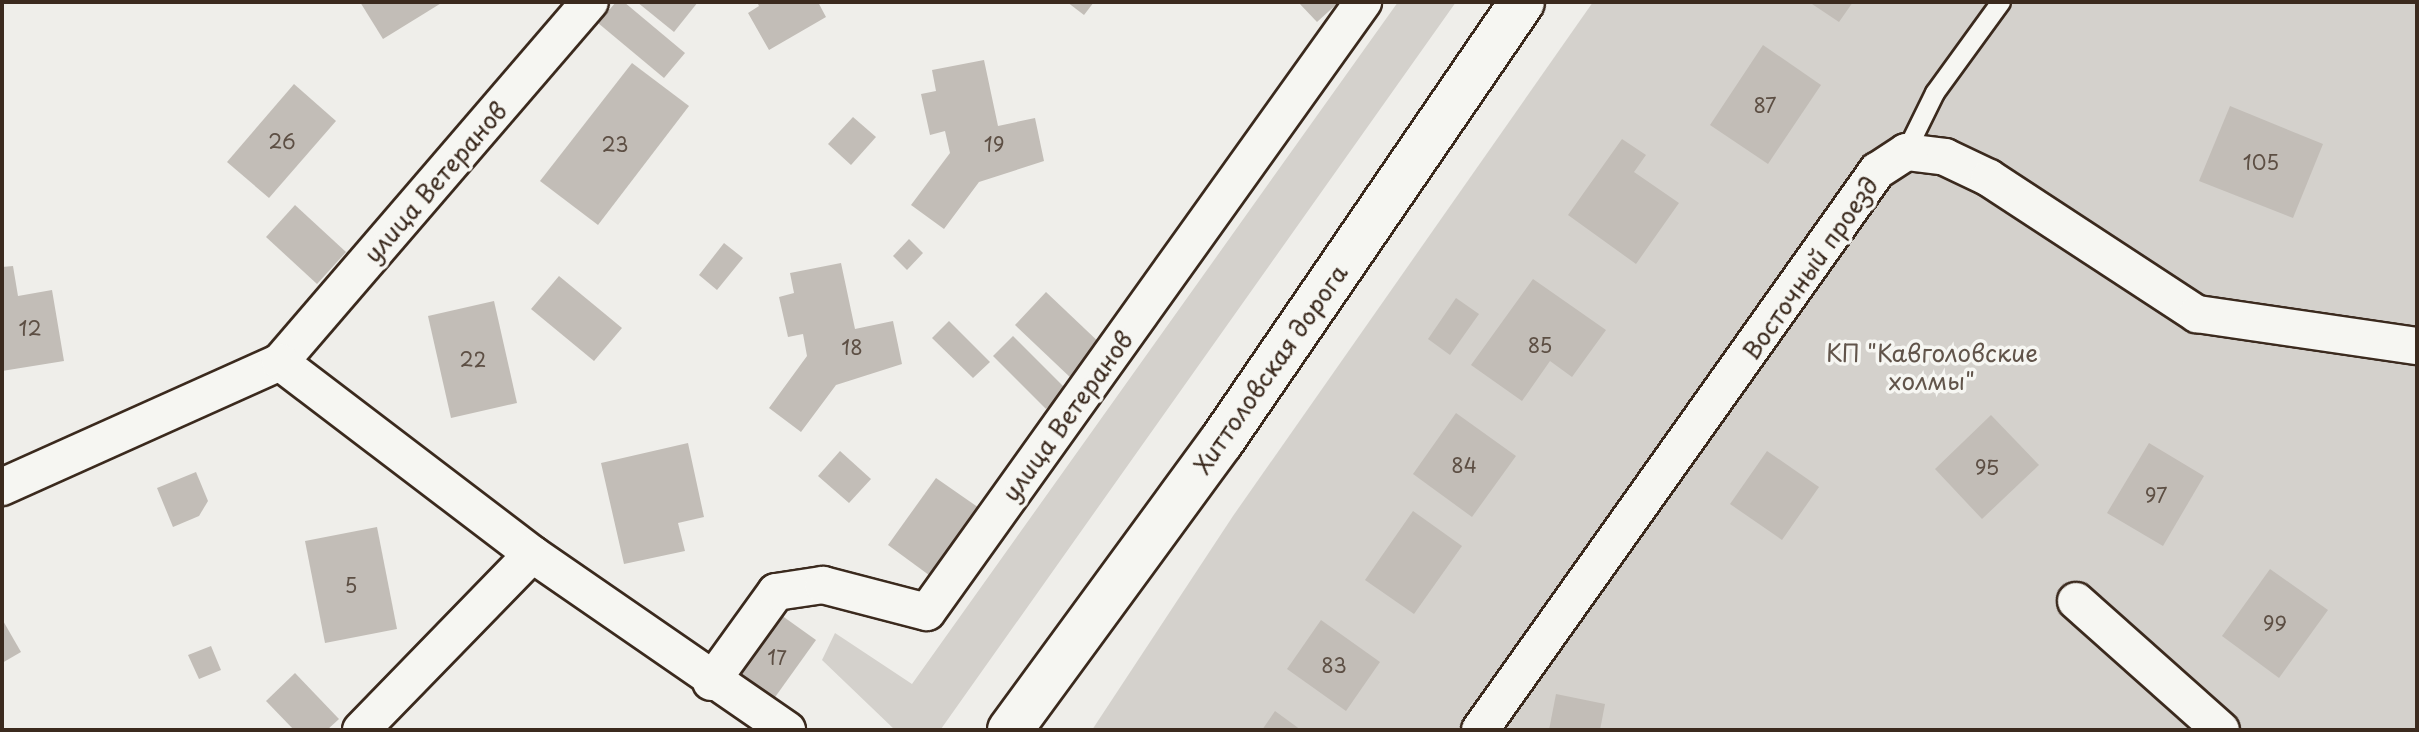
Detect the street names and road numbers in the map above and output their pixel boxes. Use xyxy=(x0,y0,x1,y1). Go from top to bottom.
street label: улица Ветеранов xyxy=(357,95,513,269)
street label: Восточный проезд xyxy=(1736,171,1884,365)
street label: Хиттоловская дорога xyxy=(1187,259,1353,479)
street label: улица Ветеранов xyxy=(995,325,1139,507)

